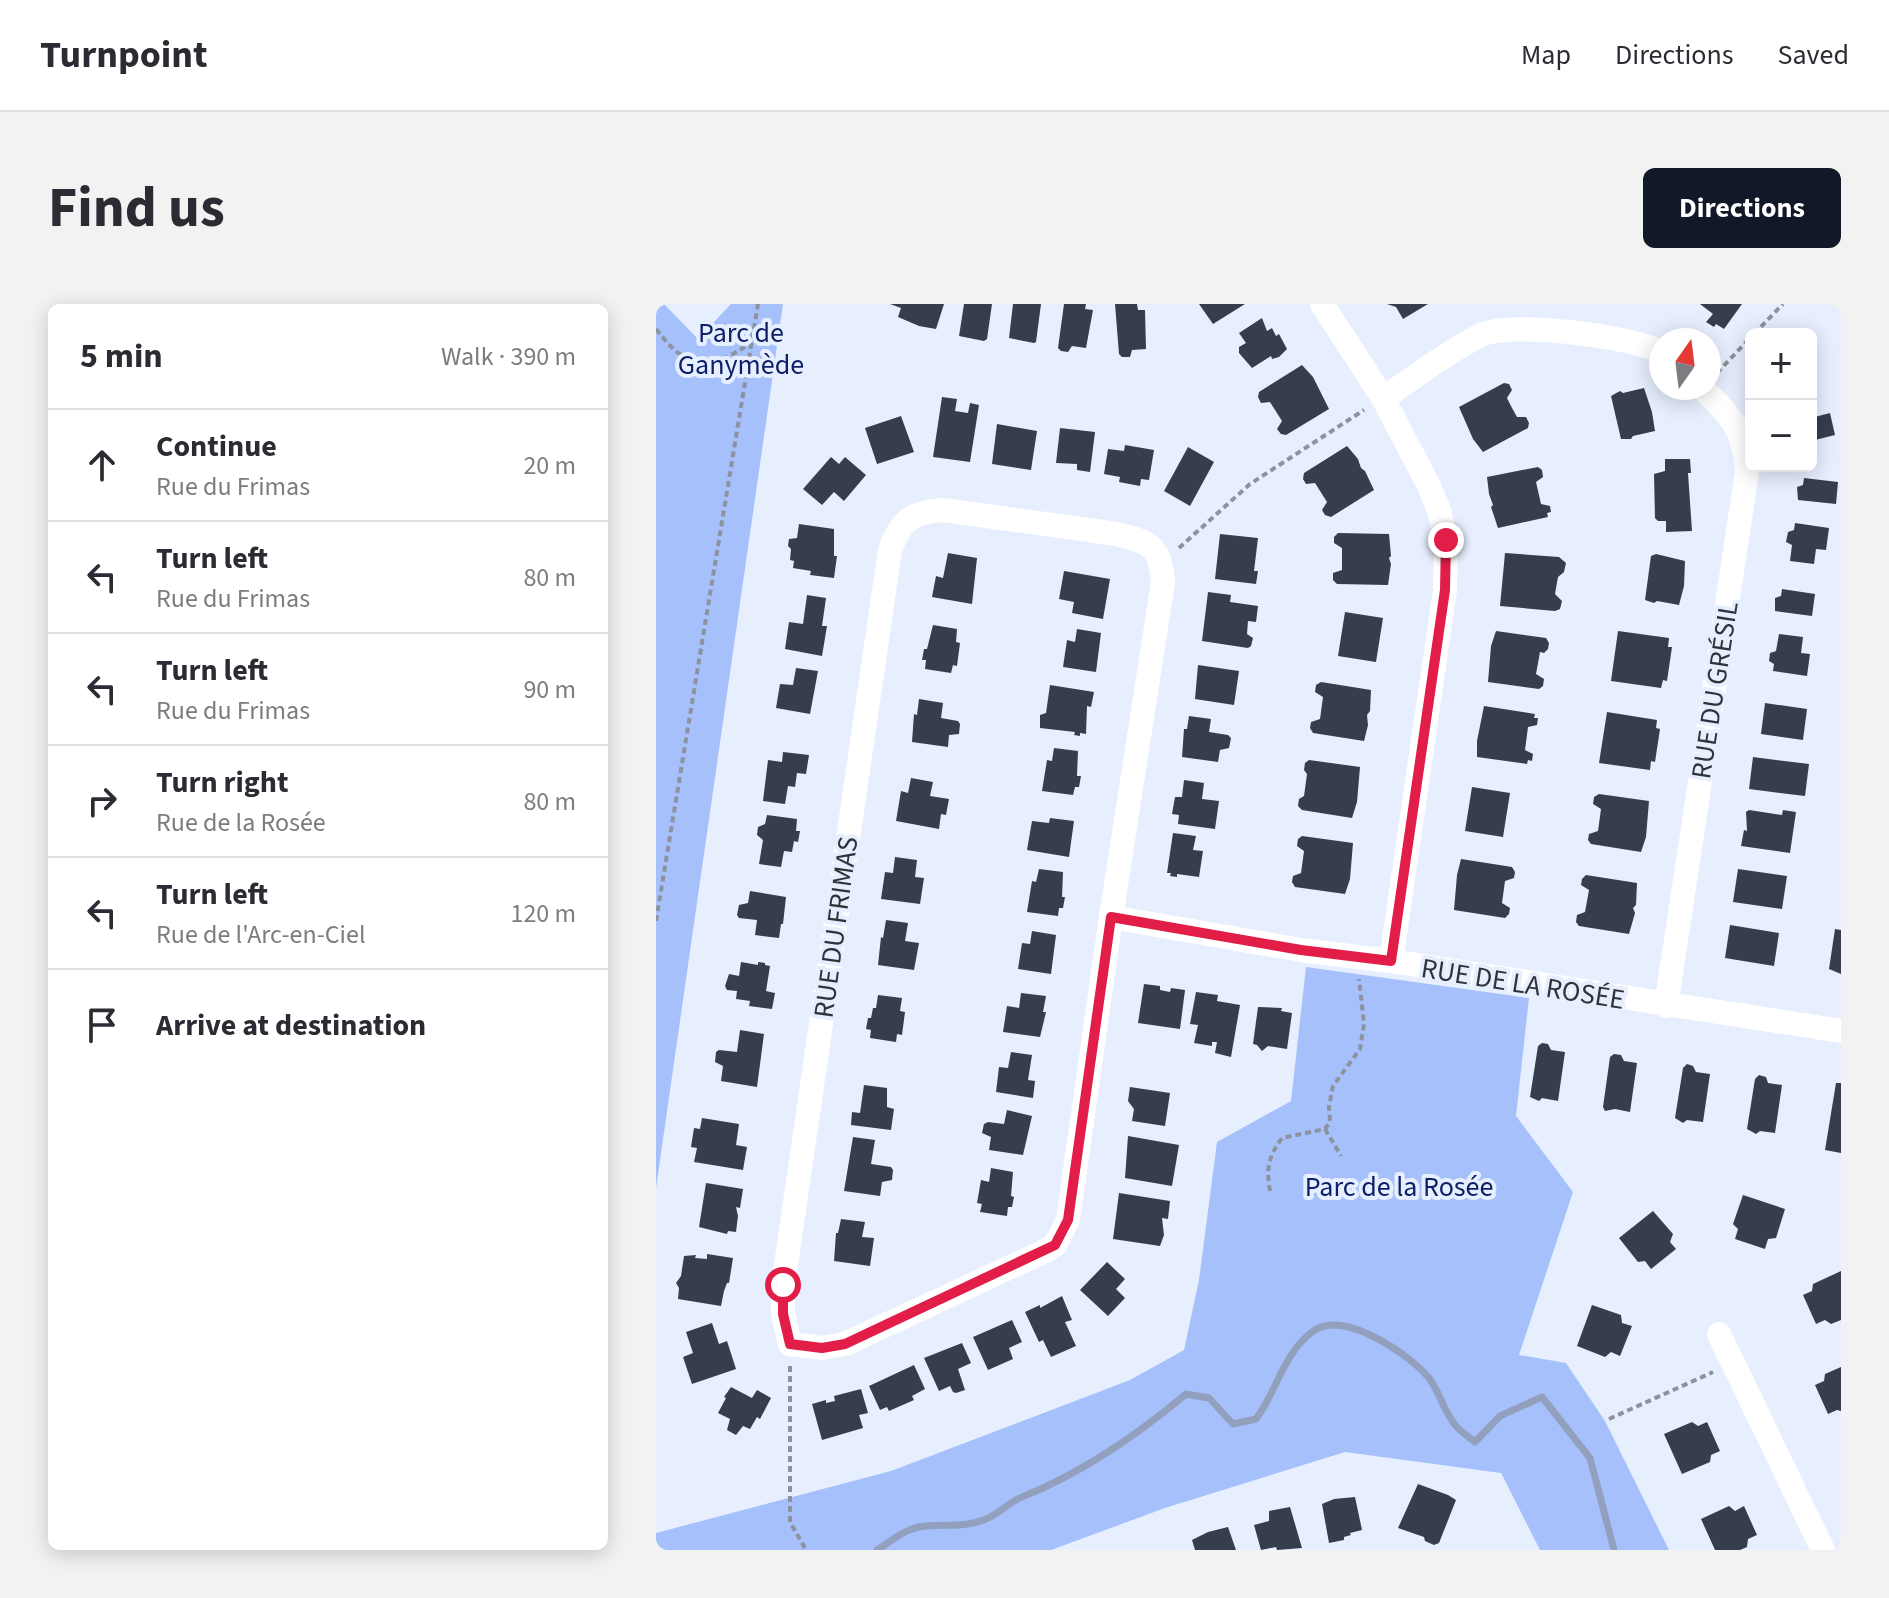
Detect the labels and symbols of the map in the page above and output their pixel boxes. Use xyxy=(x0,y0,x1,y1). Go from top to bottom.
park label: Parc de Ganymède xyxy=(678,313,804,385)
north arrow xyxy=(1649,328,1721,400)
route end xyxy=(1428,522,1464,558)
street label: RUE DU GRÉSIL xyxy=(1681,599,1749,782)
street label: RUE DU FRIMAS xyxy=(803,834,869,1020)
street label: RUE DE LA ROSÉE xyxy=(1418,948,1627,1020)
park label: Parc de la Rosée xyxy=(1305,1167,1493,1207)
route start xyxy=(765,1267,801,1303)

